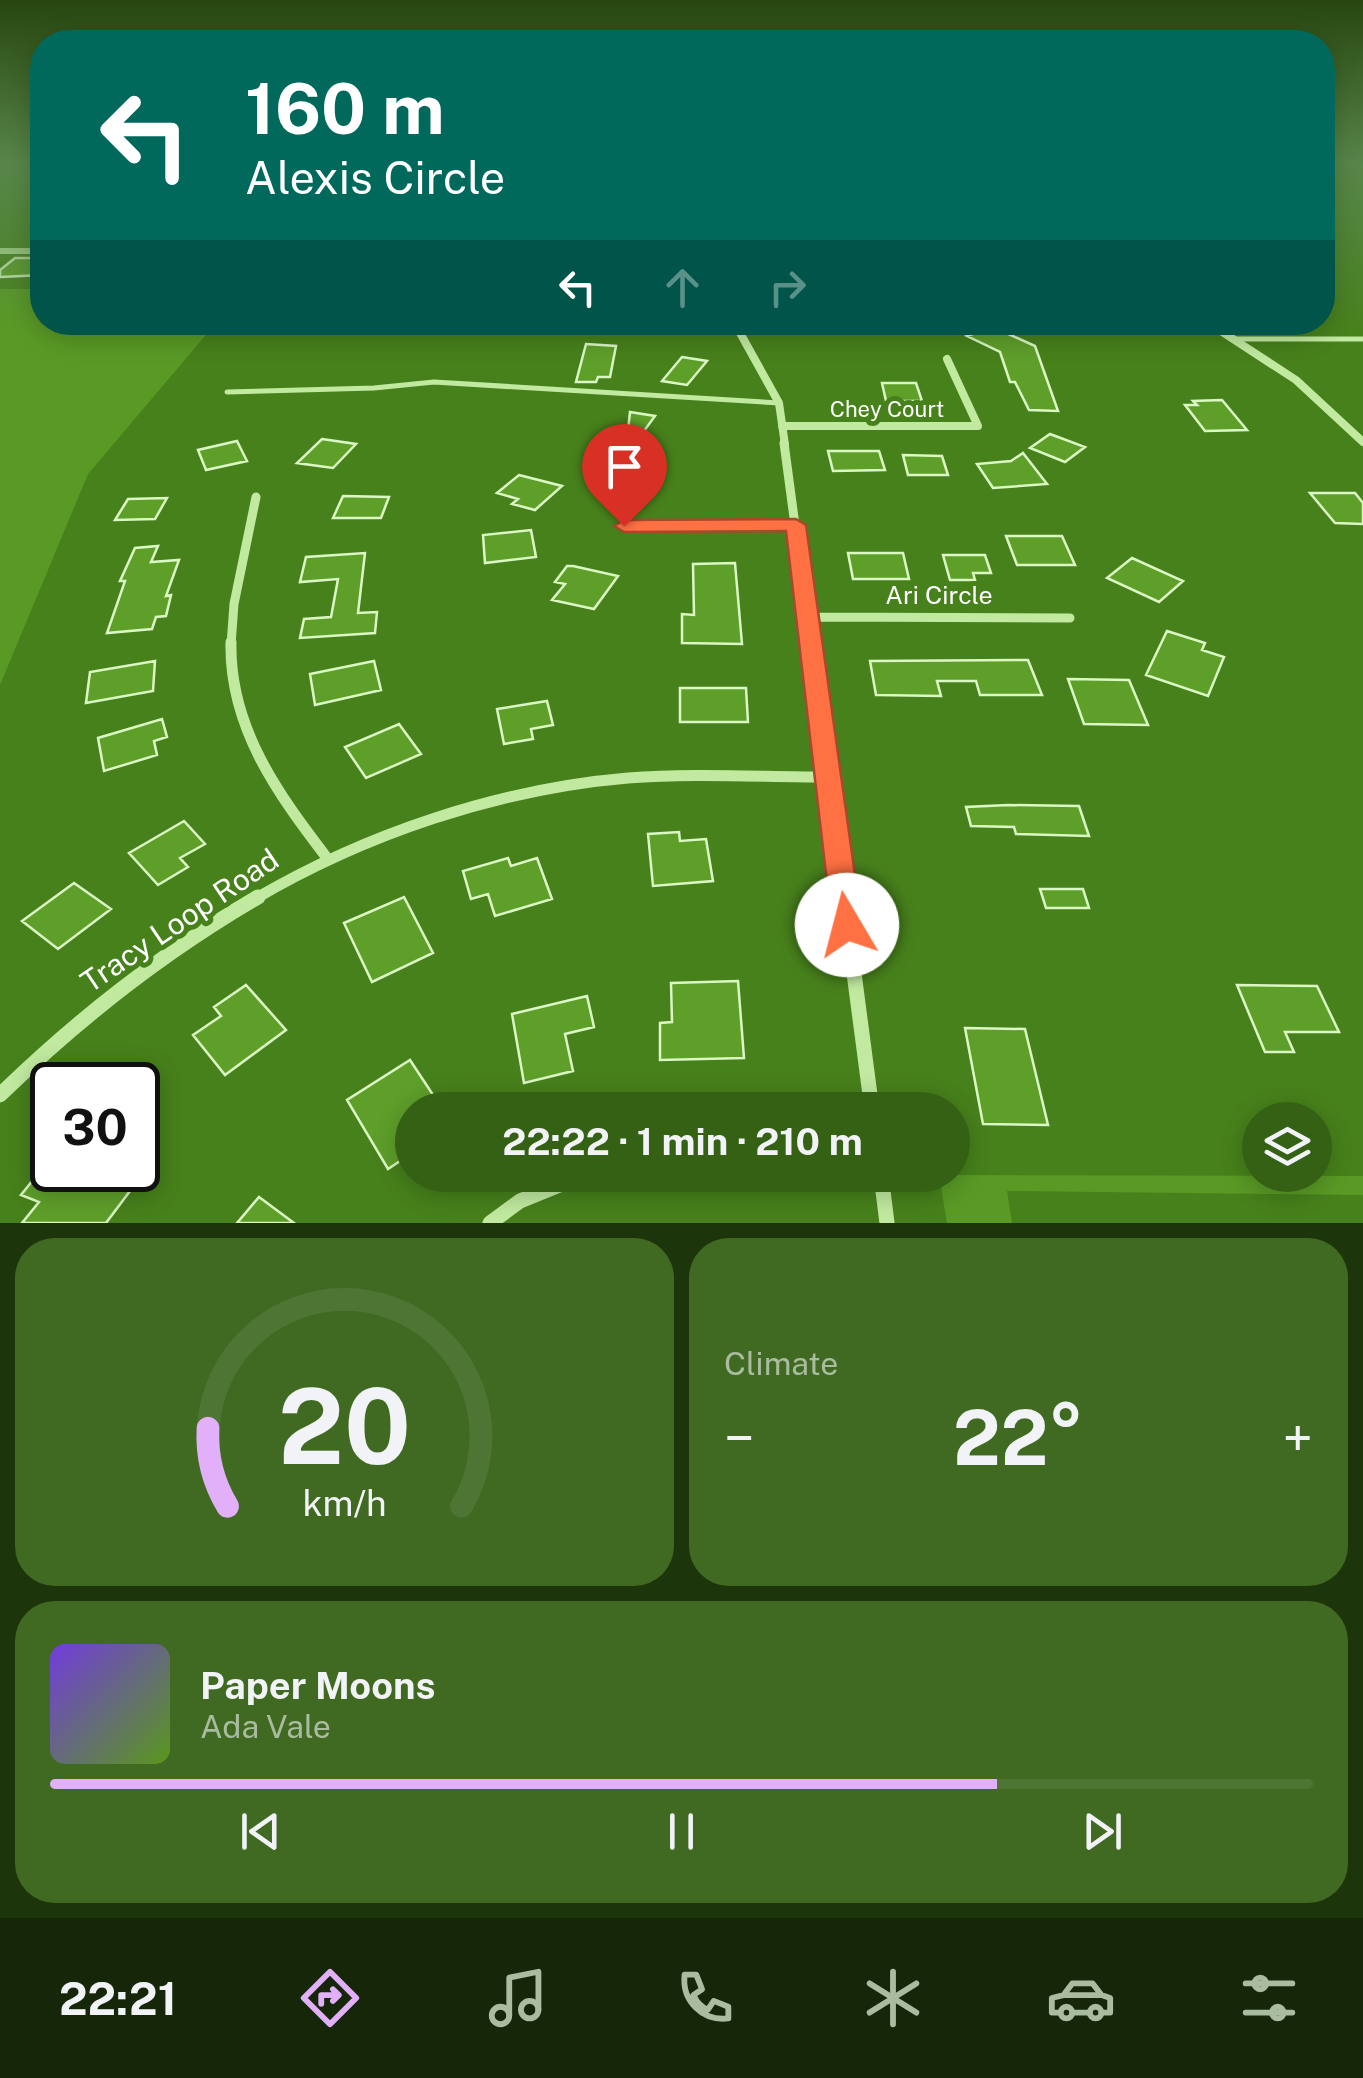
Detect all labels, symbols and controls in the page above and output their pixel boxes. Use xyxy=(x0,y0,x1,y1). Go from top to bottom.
text: 160 m xyxy=(245,67,445,150)
icon: left xyxy=(80,70,210,200)
text: Alexis Circle xyxy=(245,151,505,204)
icon: left xyxy=(550,260,605,315)
icon: ahead xyxy=(655,260,710,315)
icon: right xyxy=(760,260,815,315)
street label: Chey Court xyxy=(830,396,944,422)
pin xyxy=(582,424,667,527)
icon: arrive xyxy=(597,439,652,494)
street label: Ari Circle xyxy=(885,580,993,610)
street label: Tracy Loop Road xyxy=(74,841,285,1000)
position arrow xyxy=(795,873,899,977)
speed limit sign: 30 xyxy=(30,1062,160,1192)
map controls xyxy=(1242,1102,1332,1192)
button: layers xyxy=(1242,1102,1332,1192)
text: 22:22 · 1 min · 210 m xyxy=(502,1119,863,1164)
text: Climate xyxy=(724,1345,838,1382)
text: 20 xyxy=(278,1365,411,1487)
text: 22° xyxy=(953,1394,1084,1482)
text: − xyxy=(724,1406,755,1470)
text: + xyxy=(1283,1406,1313,1470)
text: km/h xyxy=(302,1482,387,1524)
text: Paper Moons xyxy=(200,1663,435,1708)
text: Ada Vale xyxy=(200,1708,331,1745)
icon: previous xyxy=(233,1804,288,1859)
icon: pause xyxy=(654,1804,709,1859)
icon: next xyxy=(1075,1804,1130,1859)
icon: directions xyxy=(295,1963,365,2033)
icon: music xyxy=(483,1963,553,2033)
icon: phone xyxy=(670,1963,740,2033)
icon: climate xyxy=(858,1963,928,2033)
icon: car xyxy=(1046,1963,1116,2033)
icon: filters xyxy=(1234,1963,1304,2033)
text: 22:21 xyxy=(59,1972,177,2025)

